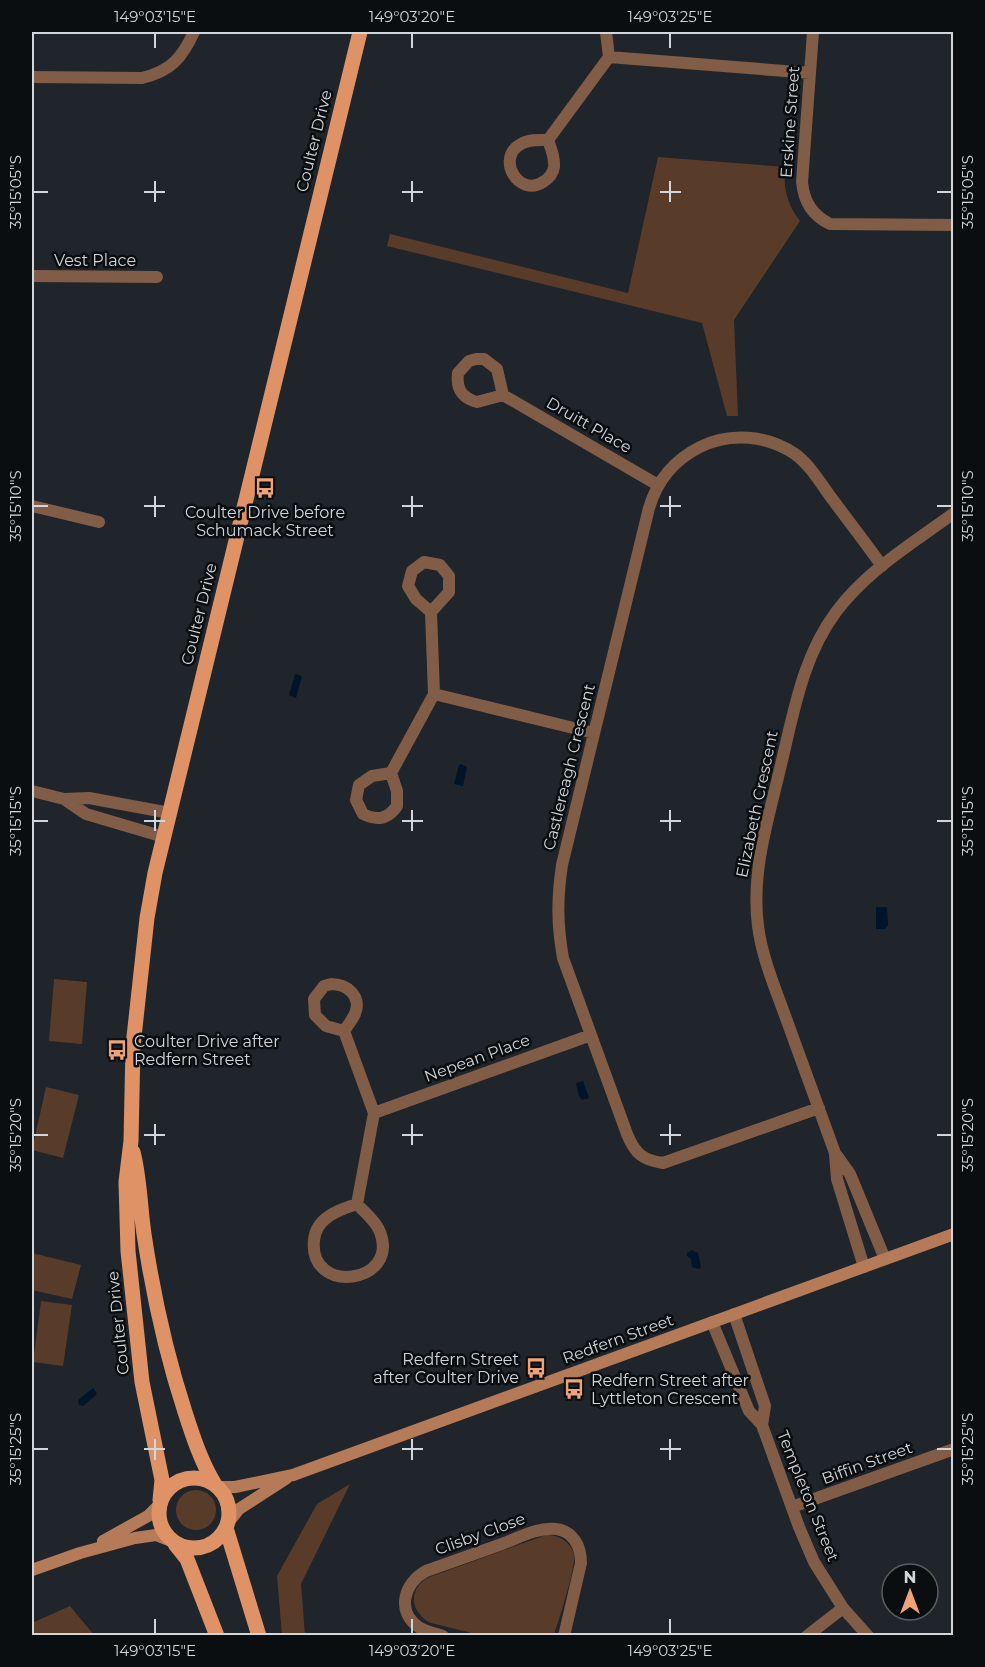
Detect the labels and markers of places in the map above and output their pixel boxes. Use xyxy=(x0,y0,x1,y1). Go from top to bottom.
bus stop icon: Coulter Drive before Schumack Street xyxy=(253,476,277,500)
place label: Coulter Drive before Schumack Street xyxy=(185,503,345,540)
place label: Coulter Drive after Redfern Street xyxy=(134,1032,280,1069)
bus stop icon: Coulter Drive after Redfern Street xyxy=(105,1038,129,1062)
place label: Redfern Street after Coulter Drive xyxy=(373,1350,519,1387)
bus stop icon: Redfern Street after Coulter Drive xyxy=(524,1356,548,1380)
place label: Redfern Street after Lyttleton Crescent xyxy=(591,1371,749,1408)
bus stop icon: Redfern Street after Lyttleton Crescent xyxy=(562,1377,586,1401)

